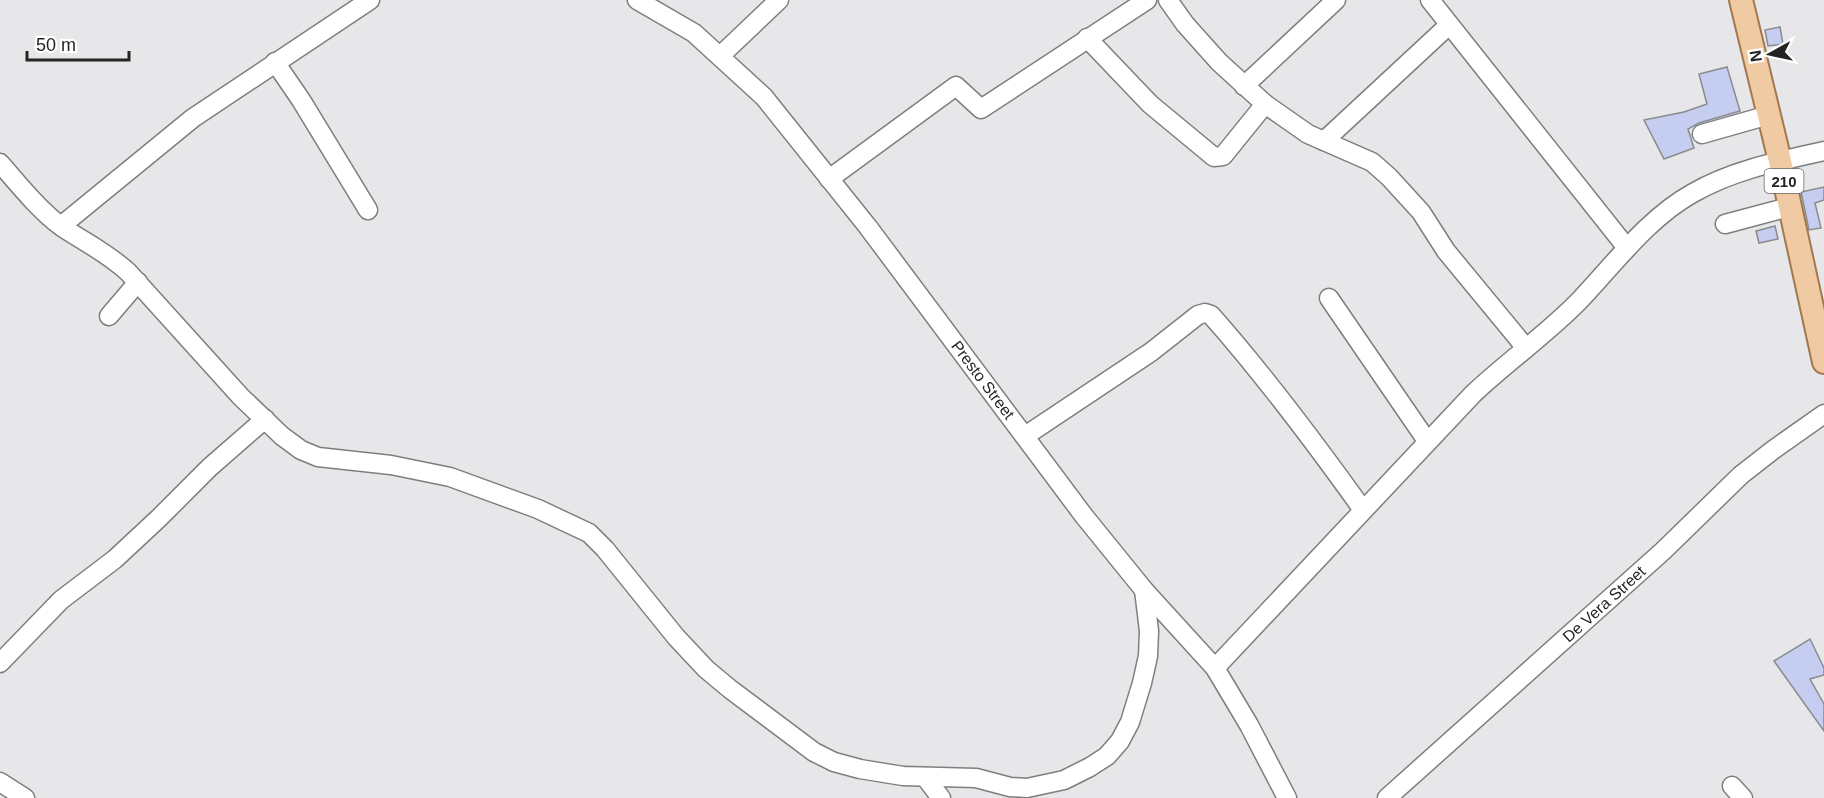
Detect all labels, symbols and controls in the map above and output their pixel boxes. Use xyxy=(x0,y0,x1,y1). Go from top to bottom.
scale bar xyxy=(27,24,129,62)
north arrow xyxy=(1740,24,1800,84)
text: 50 m xyxy=(36,35,76,55)
text: N xyxy=(1746,49,1765,63)
road number: 210 xyxy=(1764,169,1804,193)
street label: Presto Street xyxy=(948,338,1018,423)
street label: De Vera Street xyxy=(1559,562,1649,645)

